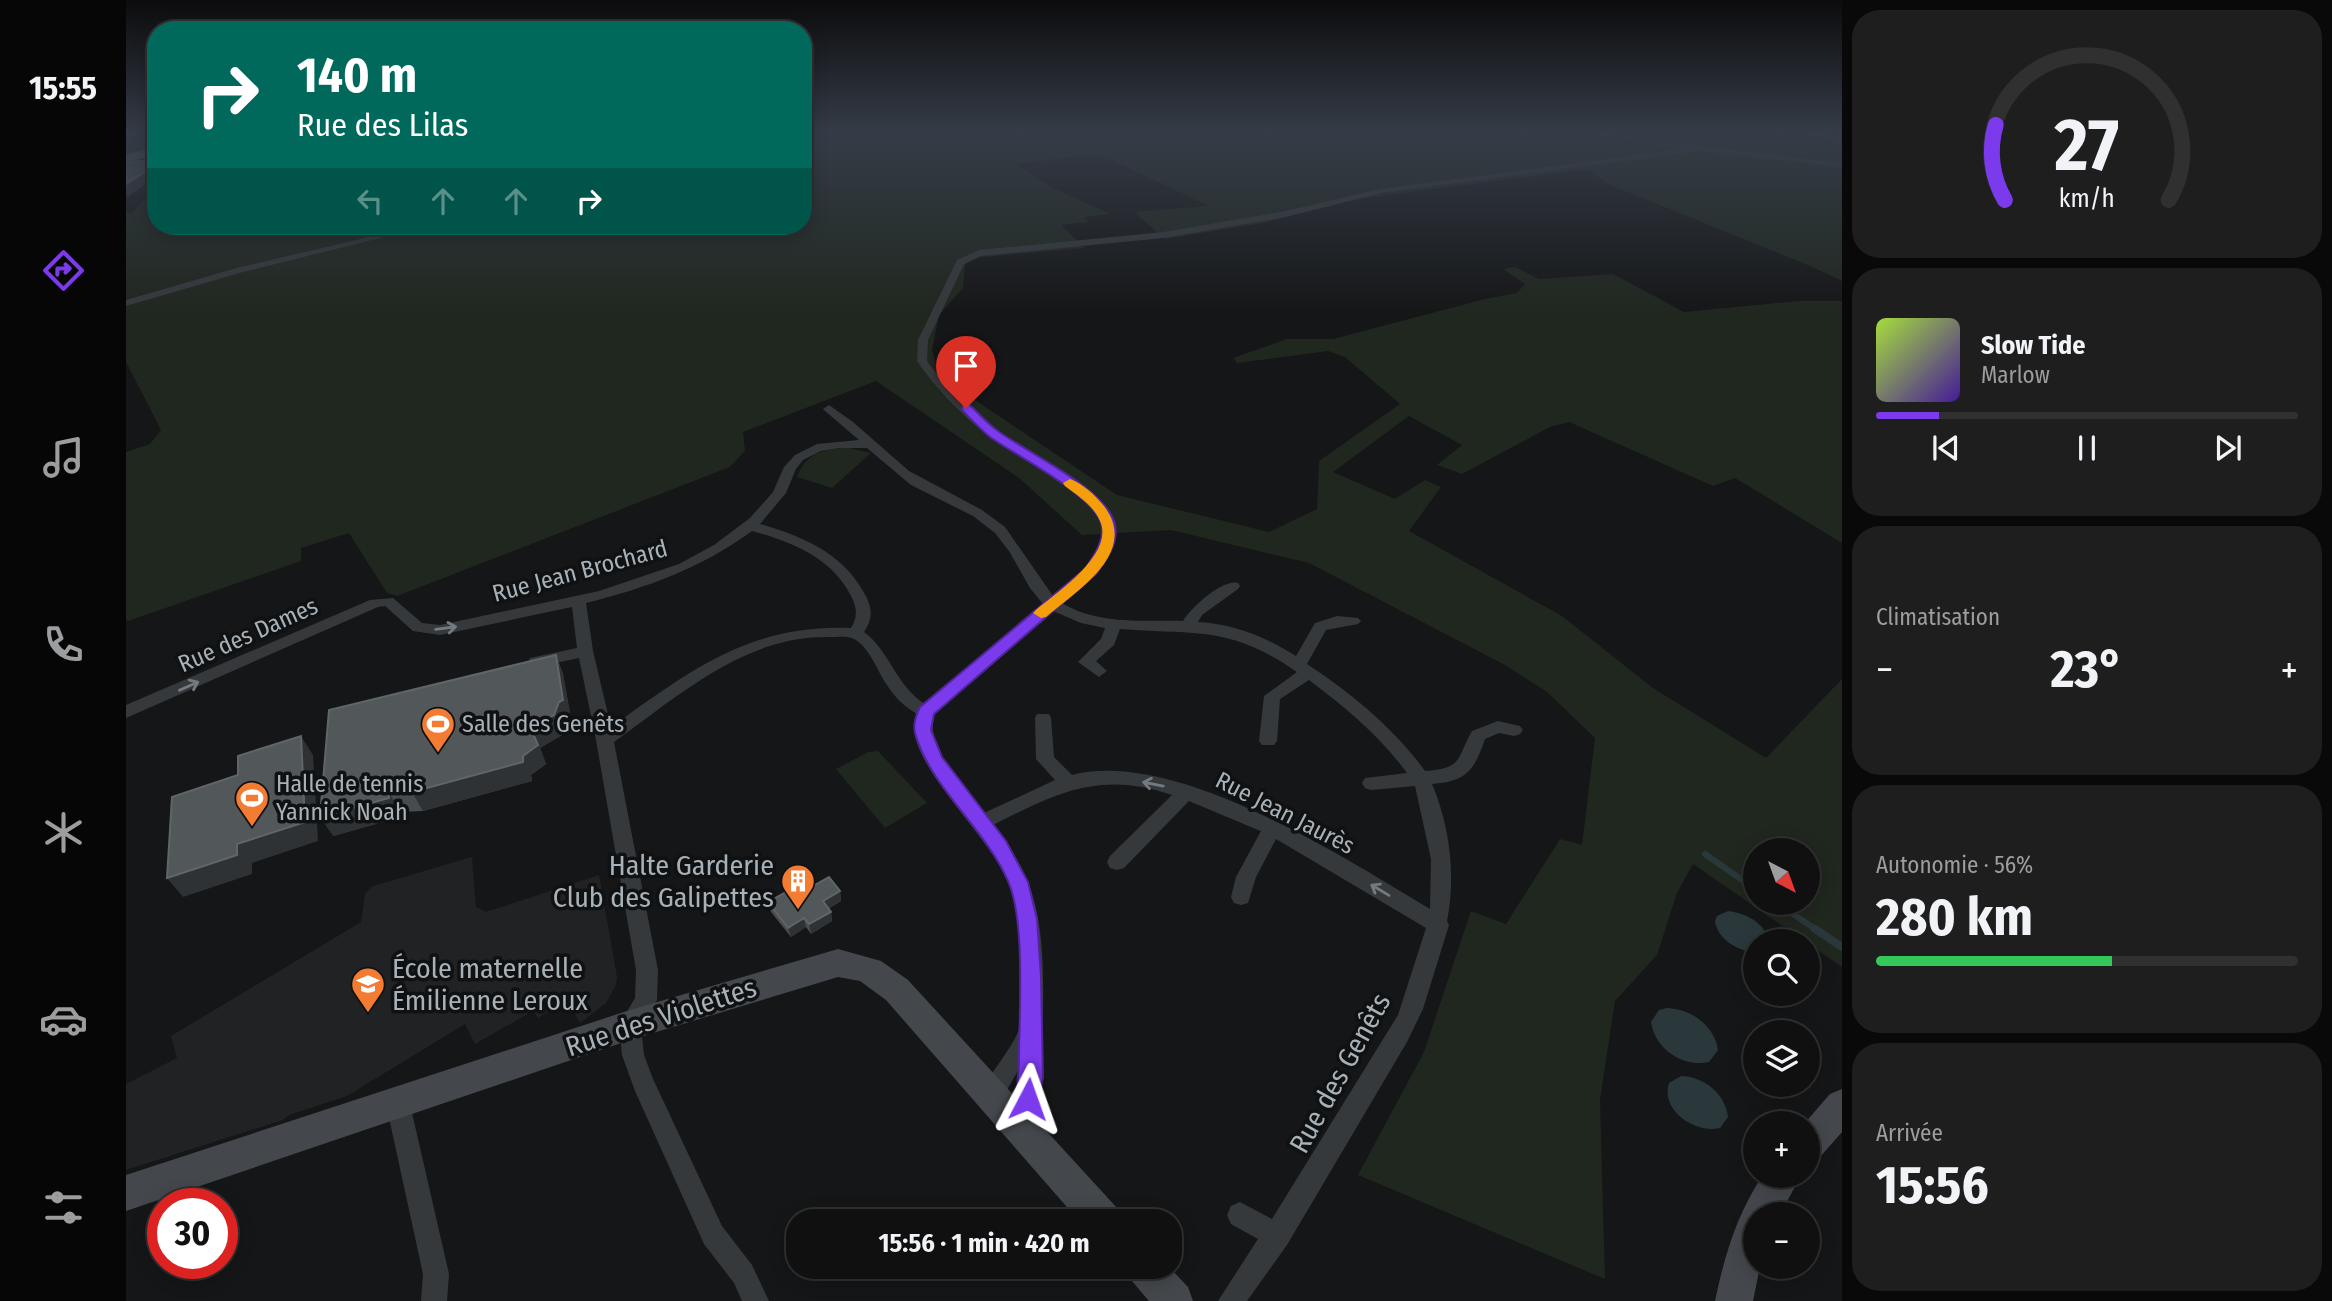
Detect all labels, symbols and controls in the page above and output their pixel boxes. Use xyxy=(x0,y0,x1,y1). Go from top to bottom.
text: 140 m xyxy=(297,46,417,105)
icon: right xyxy=(182,49,273,140)
text: 15:55 xyxy=(29,69,97,107)
text: 27 xyxy=(2054,102,2119,189)
text: Rue des Lilas xyxy=(297,106,468,144)
icon: left xyxy=(351,182,389,220)
icon: ahead xyxy=(424,182,462,220)
icon: ahead xyxy=(497,182,535,220)
icon: right xyxy=(570,182,608,220)
text: km/h xyxy=(2059,184,2115,214)
icon: directions xyxy=(39,246,88,295)
text: Slow Tide xyxy=(1981,330,2085,361)
pin xyxy=(936,336,996,408)
icon: arrive xyxy=(947,347,985,385)
text: Marlow xyxy=(1981,361,2050,389)
icon: previous xyxy=(1927,429,1965,467)
icon: pause xyxy=(2068,429,2106,467)
icon: next xyxy=(2209,429,2247,467)
icon: music xyxy=(39,433,88,482)
street label: Rue Jean Brochard xyxy=(489,534,671,608)
street label: Rue des Dames xyxy=(174,592,322,678)
text: Climatisation xyxy=(1876,603,2000,631)
icon: phone xyxy=(39,620,88,669)
one-way arrow xyxy=(434,621,457,634)
text: 23° xyxy=(2050,638,2123,701)
text: − xyxy=(1876,647,1893,693)
text: + xyxy=(2281,647,2298,693)
one-way arrow xyxy=(178,679,200,692)
sports icon: Salle des Genêts xyxy=(419,705,457,754)
place label: Salle des Genêts xyxy=(462,710,624,738)
street label: Rue Jean Jaurès xyxy=(1211,766,1359,860)
place label: Halle de tennis Yannick Noah xyxy=(276,770,423,826)
one-way arrow xyxy=(1142,776,1165,790)
sports icon: Halle de tennis Yannick Noah xyxy=(233,779,271,828)
icon: climate xyxy=(39,808,88,857)
north arrow xyxy=(1743,838,1820,915)
map controls xyxy=(1743,838,1820,1279)
place label: Halte Garderie Club des Galipettes xyxy=(553,849,774,914)
text: Autonomie · 56% xyxy=(1876,851,2033,879)
building icon: Halte Garderie Club des Galipettes xyxy=(779,862,817,911)
one-way arrow xyxy=(1370,883,1390,897)
text: 280 km xyxy=(1876,886,2033,949)
button: search xyxy=(1743,929,1820,1006)
place label: École maternelle Émilienne Leroux xyxy=(392,952,589,1017)
school or university icon: École maternelle Émilienne Leroux xyxy=(349,965,387,1014)
street label: Rue des Violettes xyxy=(562,971,760,1063)
street label: Rue des Genêts xyxy=(1283,987,1397,1159)
icon: car xyxy=(39,995,88,1044)
button: layers xyxy=(1743,1020,1820,1097)
position arrow xyxy=(991,1062,1065,1136)
button: + xyxy=(1743,1111,1820,1188)
text: Arrivée xyxy=(1876,1119,1943,1147)
text: 15:56 xyxy=(1876,1154,1989,1217)
icon: filters xyxy=(39,1183,88,1232)
speed limit sign: 30 xyxy=(147,1188,238,1279)
button: − xyxy=(1743,1202,1820,1279)
text: 15:56 · 1 min · 420 m xyxy=(879,1228,1090,1259)

